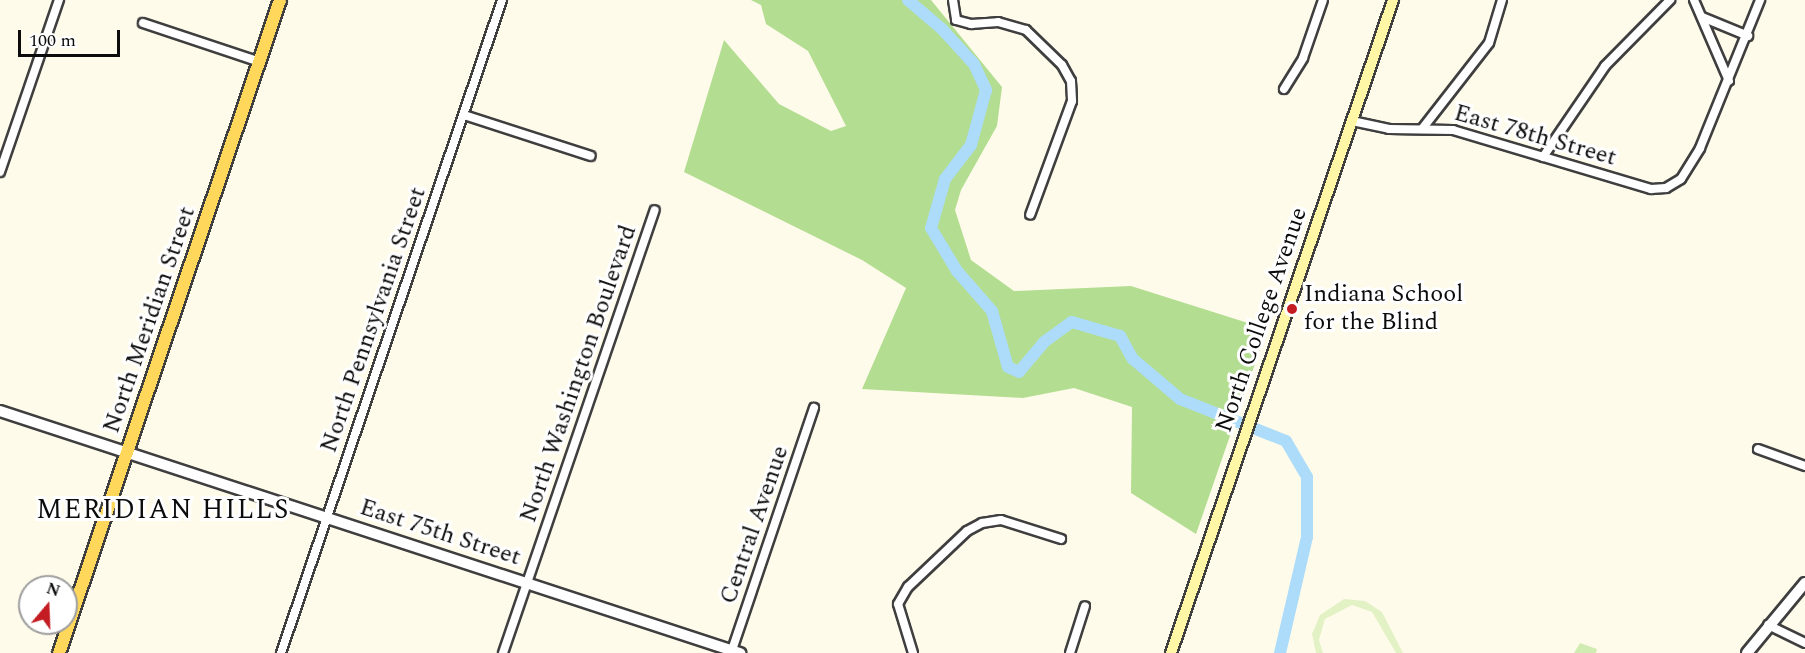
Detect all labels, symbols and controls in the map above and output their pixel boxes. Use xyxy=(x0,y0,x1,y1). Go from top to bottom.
scale bar xyxy=(21,18,123,56)
text: 100 m xyxy=(29,27,76,54)
street label: East 78th Street xyxy=(1451,99,1619,173)
street label: North Pennsylvania Street xyxy=(315,184,433,456)
street label: North Meridian Street xyxy=(98,203,202,437)
street label: North College Avenue xyxy=(1210,204,1314,436)
street label: North Washington Boulevard xyxy=(515,222,643,526)
place label: Indiana School for the Blind xyxy=(1304,281,1463,337)
marker: Indiana School for the Blind xyxy=(1285,302,1299,316)
street label: Central Avenue xyxy=(714,442,796,608)
street label: East 75th Street xyxy=(356,493,524,573)
district label: MERIDIAN HILLS xyxy=(36,495,290,527)
north arrow xyxy=(18,575,78,635)
text: N xyxy=(43,576,63,603)

